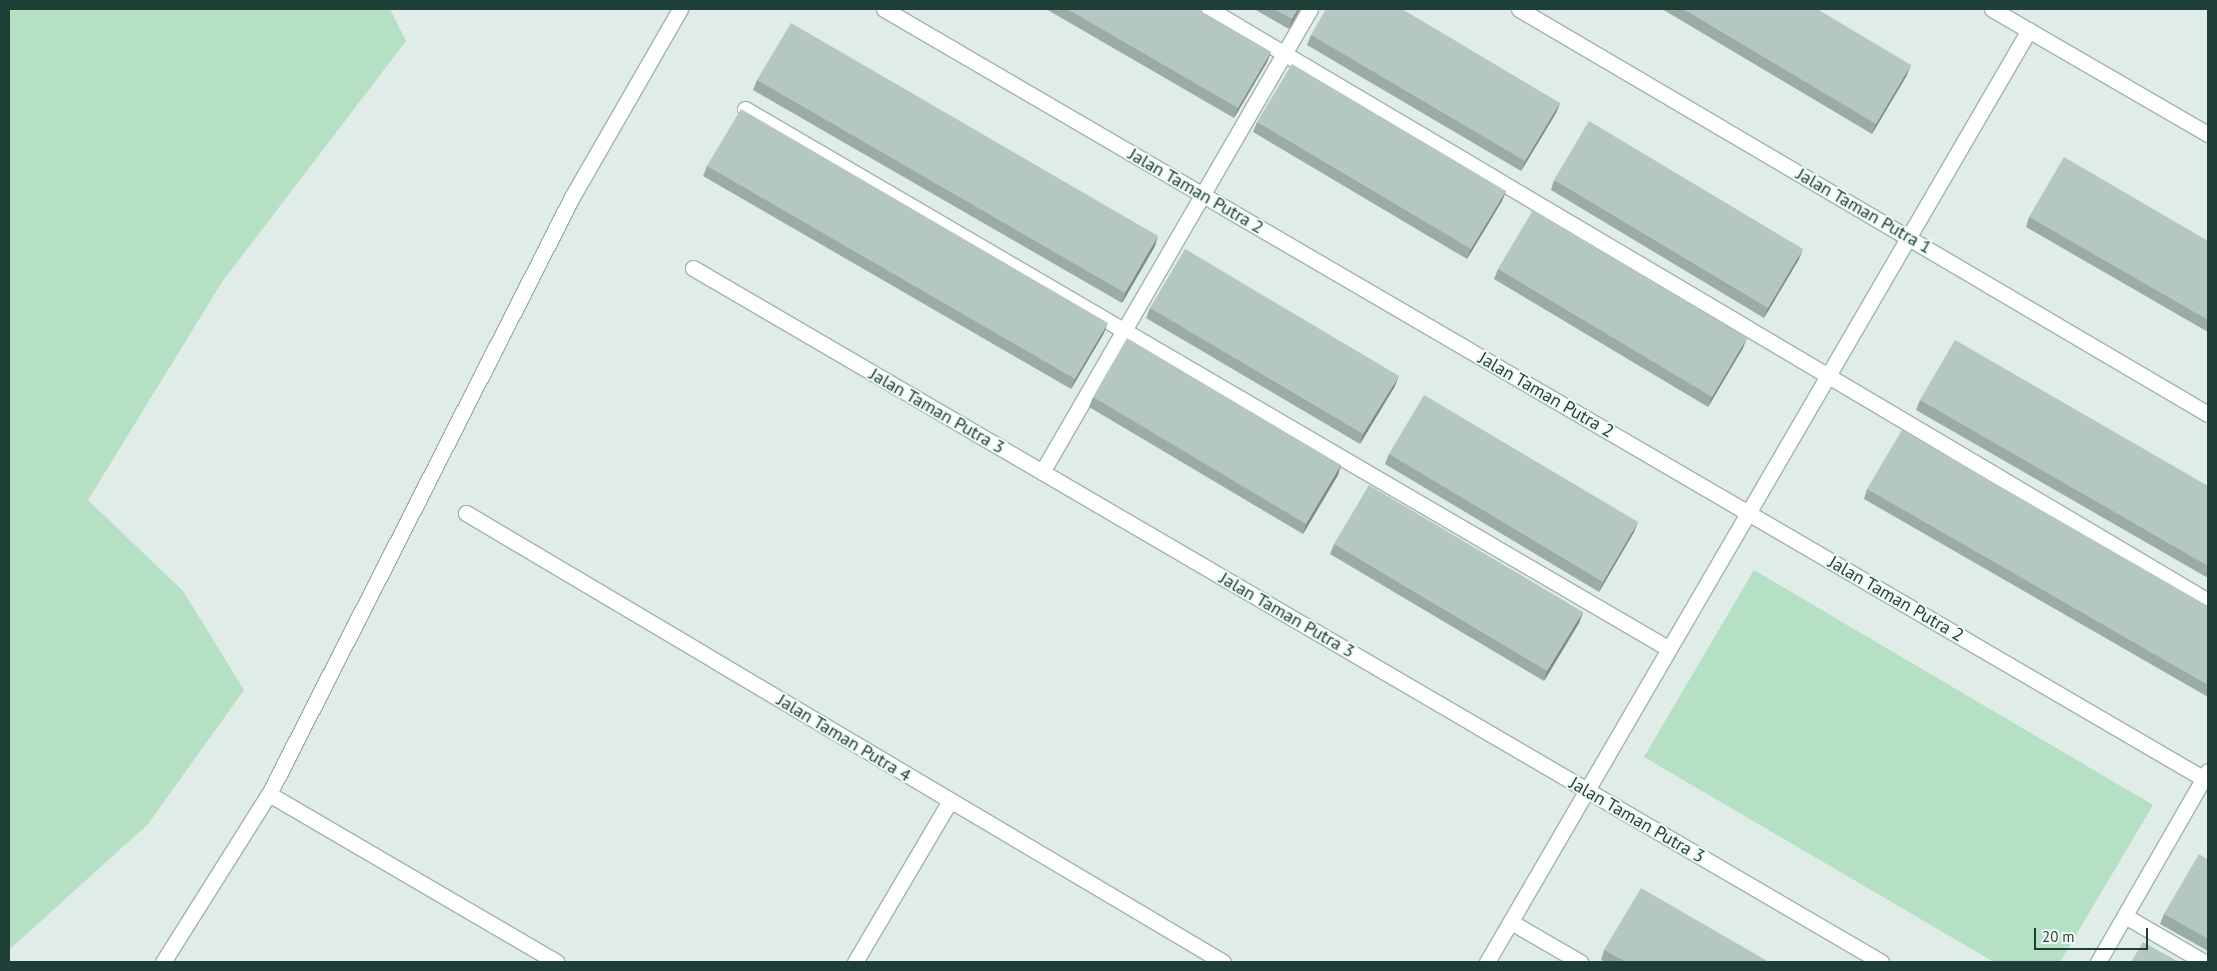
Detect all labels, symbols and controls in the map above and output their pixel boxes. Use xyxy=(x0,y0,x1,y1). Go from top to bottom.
street label: Jalan Taman Putra 2 xyxy=(1124,143,1268,239)
street label: Jalan Taman Putra 1 xyxy=(1792,163,1936,259)
street label: Jalan Taman Putra 2 xyxy=(1474,347,1618,443)
street label: Jalan Taman Putra 3 xyxy=(865,363,1009,459)
street label: Jalan Taman Putra 2 xyxy=(1824,551,1968,647)
street label: Jalan Taman Putra 3 xyxy=(1215,567,1359,663)
street label: Jalan Taman Putra 4 xyxy=(773,689,915,787)
street label: Jalan Taman Putra 3 xyxy=(1565,772,1709,868)
scale bar xyxy=(2037,918,2151,950)
text: 20 m xyxy=(2042,927,2075,946)

